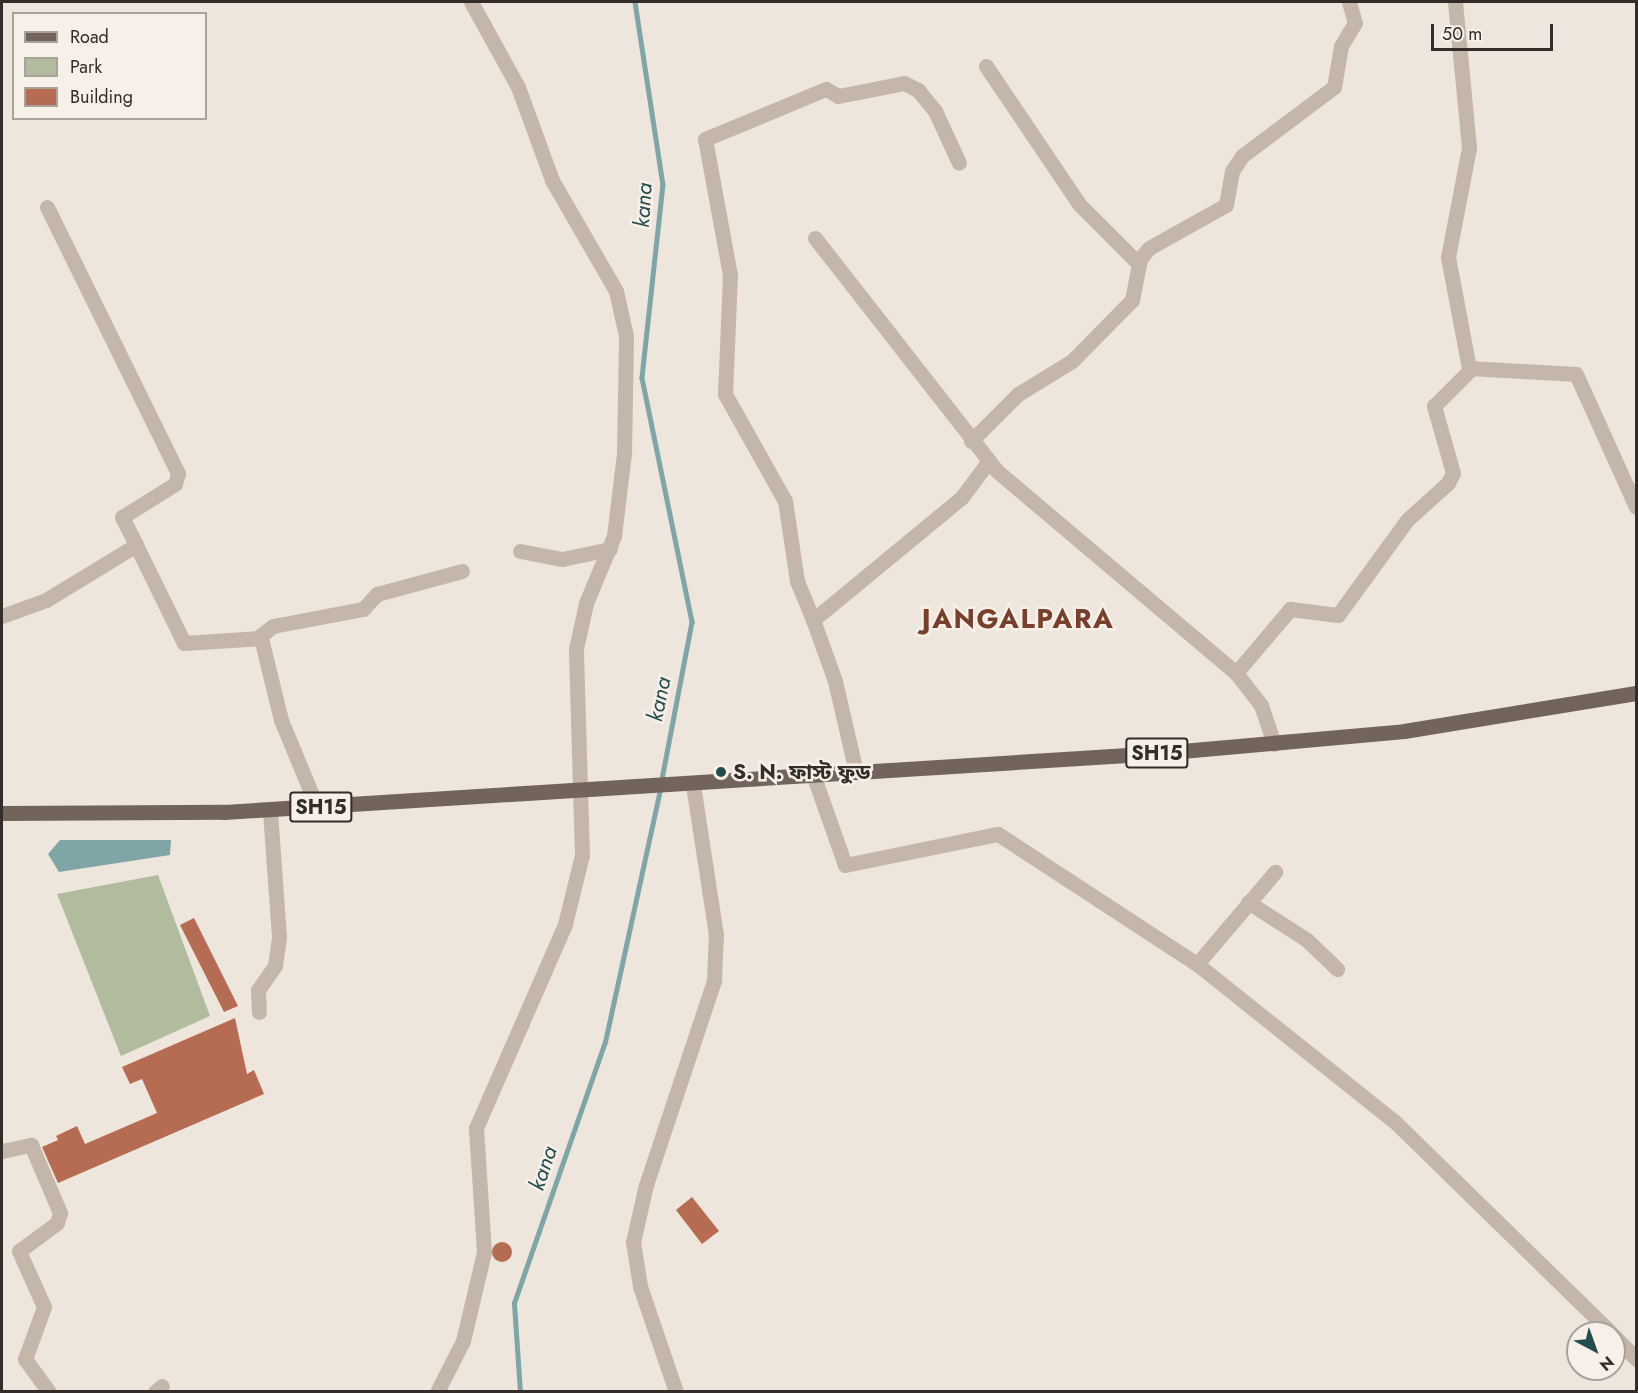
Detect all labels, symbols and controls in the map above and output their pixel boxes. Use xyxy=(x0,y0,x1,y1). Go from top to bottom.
legend xyxy=(12,12,207,120)
scale bar xyxy=(1434,12,1556,50)
text: 50 m xyxy=(1442,21,1482,47)
text: Road xyxy=(70,24,109,50)
text: Park xyxy=(70,54,102,80)
text: Building xyxy=(70,84,133,110)
water label: kana xyxy=(628,182,658,228)
district label: JANGALPARA xyxy=(922,603,1114,635)
water label: kana xyxy=(641,674,677,724)
road number: SH15 xyxy=(1124,736,1190,770)
place label: S. N. ফাস্ট ফুড xyxy=(733,759,870,785)
marker: S. N. ফাস্ট ফুড xyxy=(714,765,728,779)
road number: SH15 xyxy=(288,790,354,824)
water label: kana xyxy=(523,1142,563,1194)
north arrow xyxy=(1566,1321,1626,1381)
text: N xyxy=(1594,1351,1619,1376)

